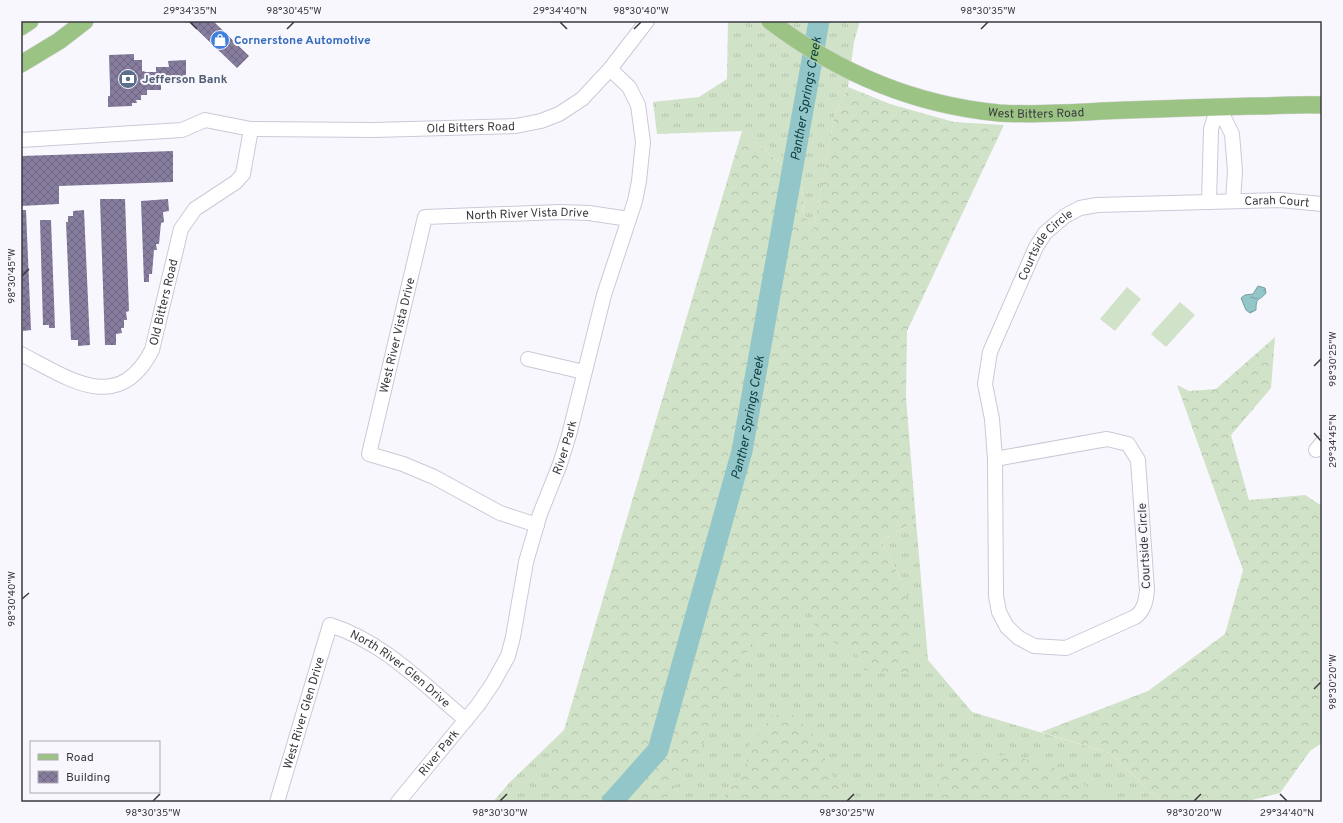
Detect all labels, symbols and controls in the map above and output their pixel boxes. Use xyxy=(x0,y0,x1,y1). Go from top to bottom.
text: 29°34'35"N xyxy=(163,5,217,18)
text: 98°30'45"W xyxy=(266,5,322,18)
text: 29°34'40"N xyxy=(533,5,587,18)
text: 98°30'40"W xyxy=(613,5,669,18)
text: 98°30'35"W xyxy=(960,5,1016,18)
shop icon: Cornerstone Automotive xyxy=(209,29,231,51)
place label: Cornerstone Automotive xyxy=(234,33,371,49)
water label: Panther Springs Creek xyxy=(788,35,826,162)
bank icon: Jefferson Bank xyxy=(117,68,139,90)
place label: Jefferson Bank xyxy=(142,72,228,88)
street label: West Bitters Road xyxy=(987,105,1085,123)
street label: Old Bitters Road xyxy=(426,119,515,138)
street label: Carah Court xyxy=(1244,193,1310,212)
street label: North River Vista Drive xyxy=(466,205,589,224)
street label: Courtside Circle xyxy=(1015,206,1076,284)
text: 98°30'45"W xyxy=(6,248,19,304)
street label: Old Bitters Road xyxy=(146,258,183,347)
street label: West River Vista Drive xyxy=(377,276,419,395)
text: 98°30'25"W xyxy=(1327,331,1340,387)
water label: Panther Springs Creek xyxy=(728,354,769,481)
text: 29°34'45"N xyxy=(1327,414,1340,468)
street label: River Park xyxy=(549,419,581,477)
street label: Courtside Circle xyxy=(1135,503,1155,589)
text: 98°30'40"W xyxy=(6,571,19,627)
street label: North River Glen Drive xyxy=(347,627,453,712)
text: 98°30'20"W xyxy=(1327,654,1340,710)
street label: West River Glen Drive xyxy=(280,655,329,771)
street label: River Park xyxy=(416,727,463,780)
legend xyxy=(30,741,160,793)
text: Road xyxy=(66,750,94,766)
text: Building xyxy=(66,770,110,786)
text: 98°30'35"W xyxy=(125,807,181,820)
text: 98°30'30"W xyxy=(472,807,528,820)
text: 98°30'25"W xyxy=(819,807,875,820)
text: 98°30'20"W xyxy=(1166,807,1222,820)
text: 29°34'40"N xyxy=(1260,807,1314,820)

